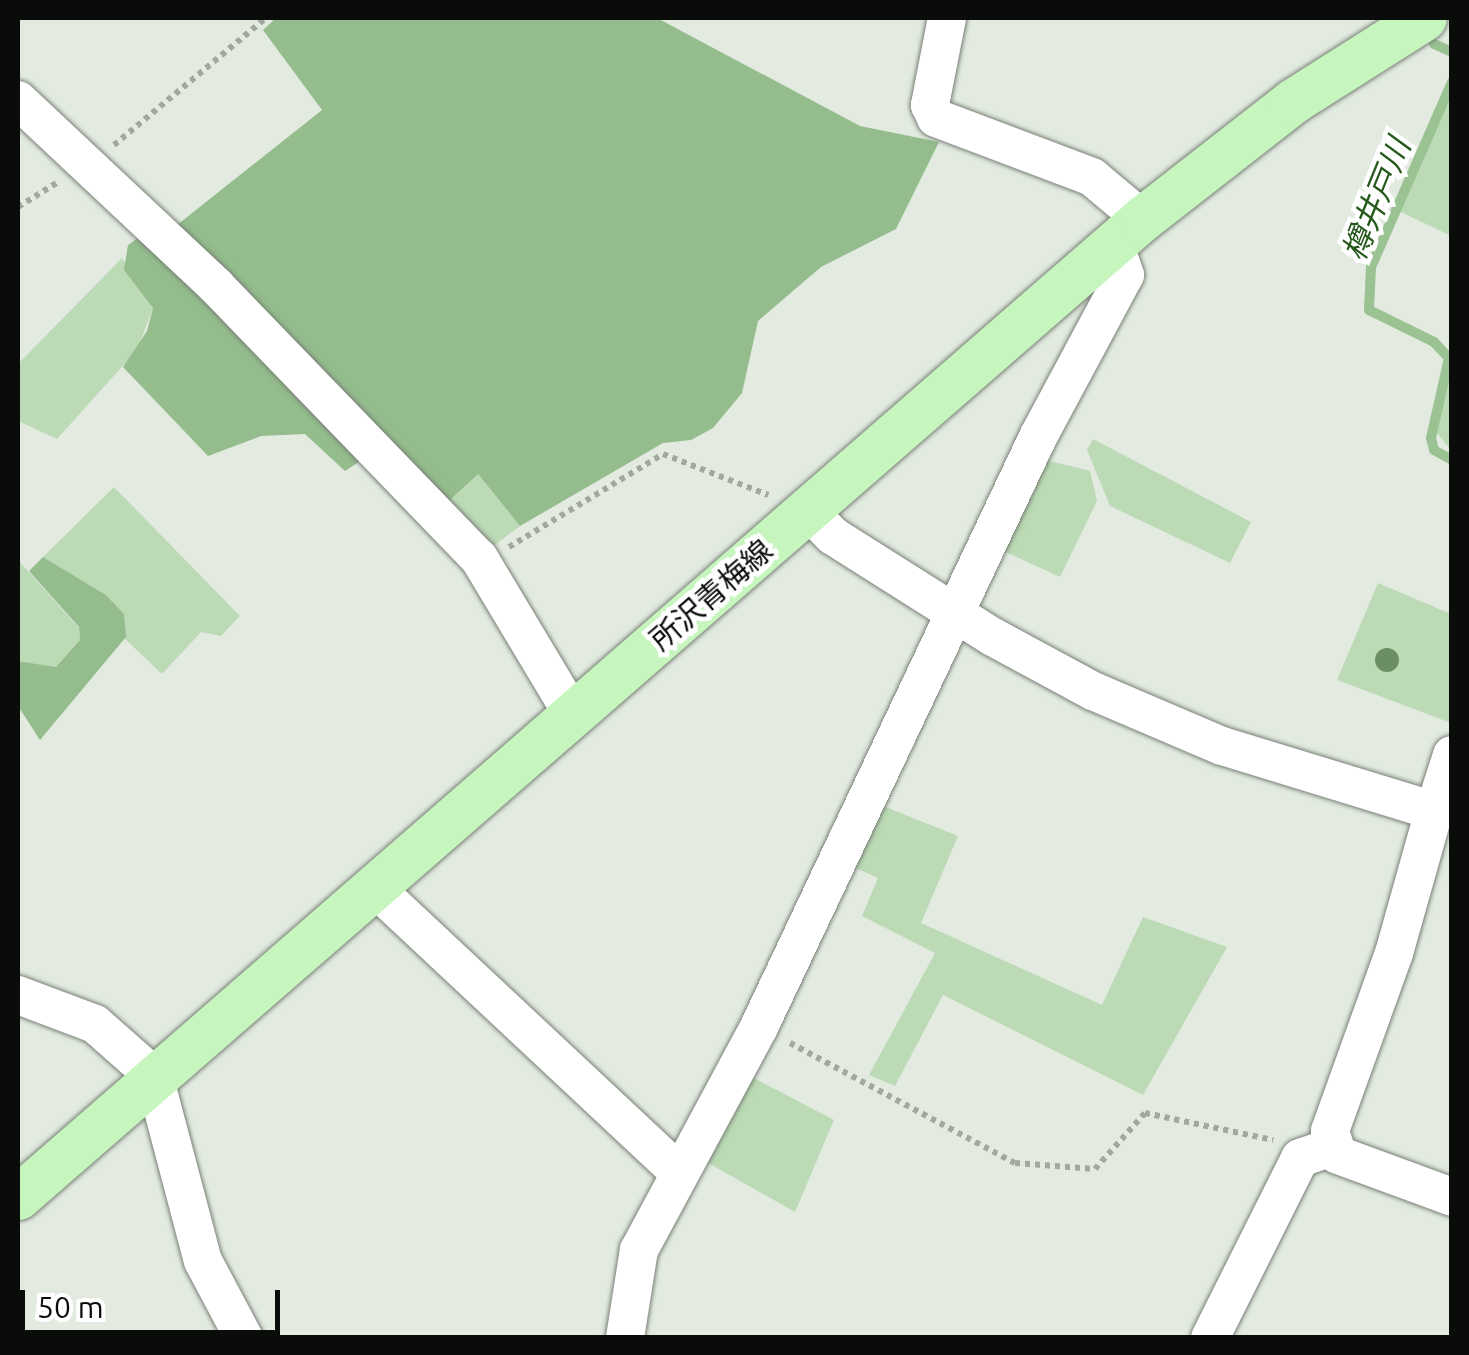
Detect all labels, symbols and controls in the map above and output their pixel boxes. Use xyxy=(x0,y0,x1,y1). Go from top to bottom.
water label: 樽井戸川 xyxy=(1334,132,1418,266)
street label: 所沢青梅線 xyxy=(643,532,779,658)
scale bar xyxy=(25,1270,285,1332)
text: 50 m xyxy=(37,1290,104,1324)

